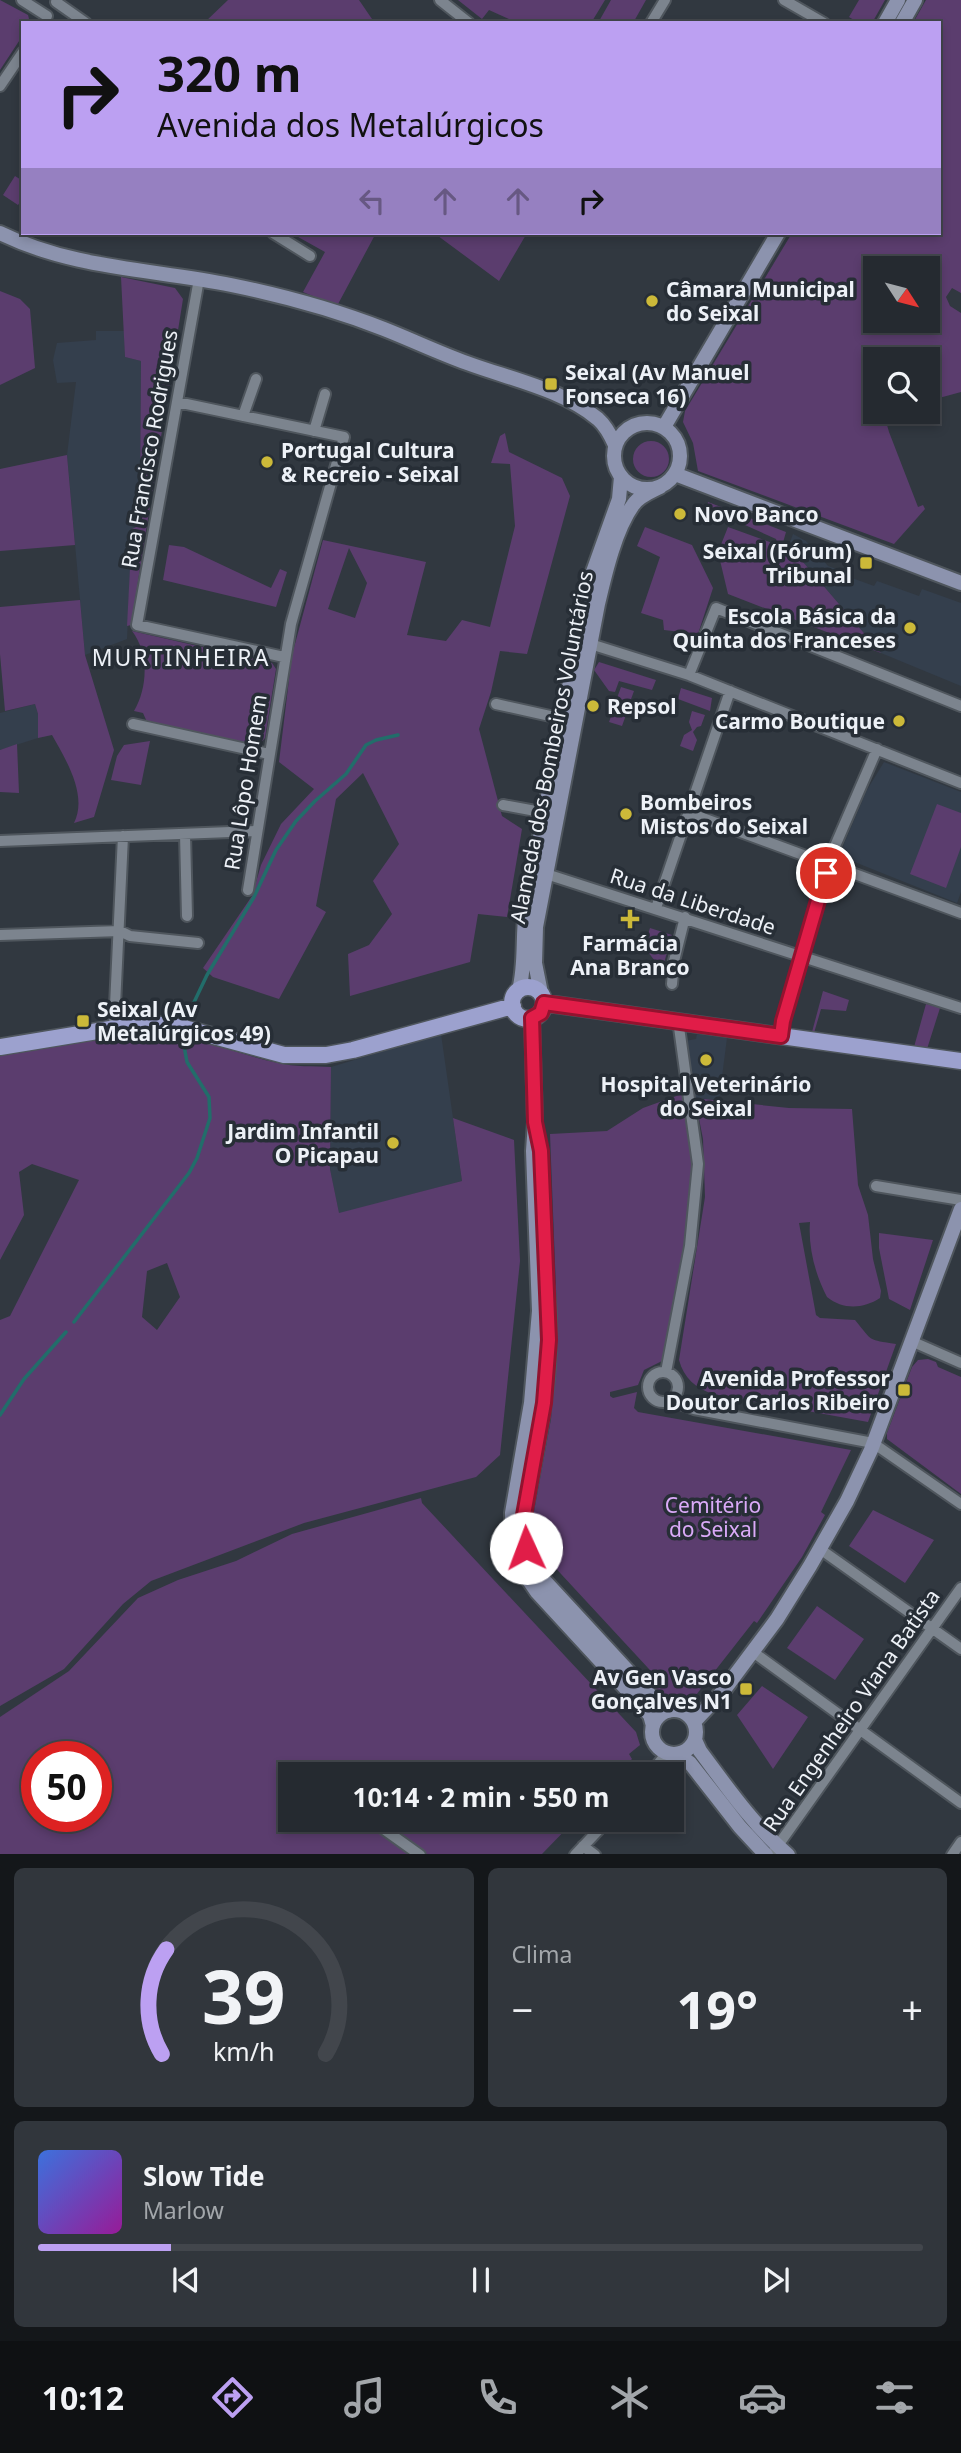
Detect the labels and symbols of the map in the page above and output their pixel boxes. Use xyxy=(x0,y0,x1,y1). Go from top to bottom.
north arrow xyxy=(863,256,940,332)
place label: Câmara Municipal do Seixal xyxy=(666,275,855,327)
marker: Câmara Municipal do Seixal xyxy=(644,293,660,309)
street label: Rua Francisco Rodrigues xyxy=(114,328,184,570)
place label: Seixal (Av Manuel Fonseca 16) xyxy=(565,358,749,410)
marker: Seixal (Av Manuel Fonseca 16) xyxy=(543,376,559,392)
place label: Portugal Cultura & Recreio - Seixal xyxy=(281,436,459,488)
marker: Portugal Cultura & Recreio - Seixal xyxy=(259,454,275,470)
place label: Novo Banco xyxy=(694,500,819,528)
marker: Novo Banco xyxy=(672,506,688,522)
place label: Seixal (Fórum) Tribunal xyxy=(703,537,852,589)
marker: Seixal (Fórum) Tribunal xyxy=(858,555,874,571)
street label: Alameda dos Bombeiros Voluntários xyxy=(503,568,599,926)
place label: Escola Básica da Quinta dos Franceses xyxy=(673,602,896,654)
marker: Escola Básica da Quinta dos Franceses xyxy=(902,620,918,636)
district label: MURTINHEIRA xyxy=(92,641,270,673)
street label: Rua Lôpo Homem xyxy=(217,692,273,872)
place label: Repsol xyxy=(607,692,677,720)
marker: Repsol xyxy=(585,698,601,714)
place label: Carmo Boutique xyxy=(715,707,885,735)
marker: Carmo Boutique xyxy=(891,713,907,729)
place label: Bombeiros Mistos do Seixal xyxy=(640,788,808,840)
marker: Bombeiros Mistos do Seixal xyxy=(618,806,634,822)
pin xyxy=(796,843,856,903)
street label: Rua da Liberdade xyxy=(607,861,779,941)
marker: Farmácia Ana Branco xyxy=(622,911,638,927)
place label: Farmácia Ana Branco xyxy=(570,929,690,981)
place label: Seixal (Av Metalúrgicos 49) xyxy=(97,995,271,1047)
marker: Seixal (Av Metalúrgicos 49) xyxy=(75,1013,91,1029)
marker: Hospital Veterinário do Seixal xyxy=(698,1052,714,1068)
place label: Hospital Veterinário do Seixal xyxy=(601,1070,811,1122)
place label: Jardim Infantil O Picapau xyxy=(225,1117,379,1169)
marker: Jardim Infantil O Picapau xyxy=(385,1135,401,1151)
place label: Avenida Professor Doutor Carlos Ribeiro xyxy=(666,1364,891,1416)
marker: Avenida Professor Doutor Carlos Ribeiro xyxy=(896,1382,912,1398)
park label: Cemitério do Seixal xyxy=(665,1491,761,1543)
position arrow xyxy=(489,1511,563,1585)
street label: Rua Engenheiro Viana Batista xyxy=(756,1583,946,1837)
place label: Av Gen Vasco Gonçalves N1 xyxy=(591,1663,732,1715)
marker: Av Gen Vasco Gonçalves N1 xyxy=(738,1681,754,1697)
speed limit sign: 50 xyxy=(21,1741,112,1832)

